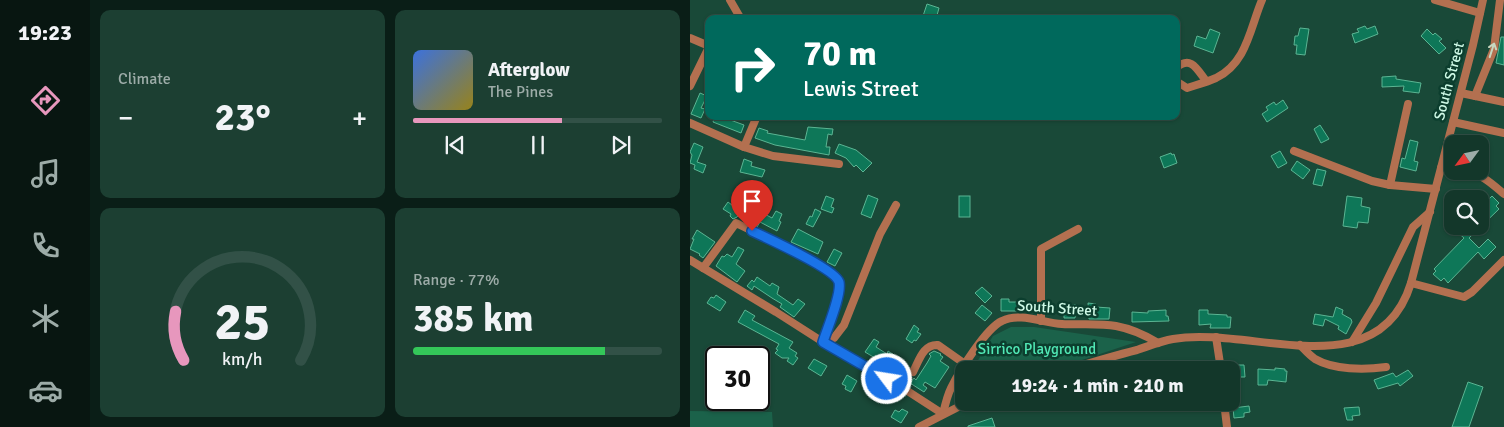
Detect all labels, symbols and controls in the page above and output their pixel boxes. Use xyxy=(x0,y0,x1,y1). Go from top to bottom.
text: 19:23 xyxy=(18,19,72,46)
text: 70 m xyxy=(803,32,877,75)
icon: right xyxy=(720,35,785,100)
street label: South Street xyxy=(1430,40,1468,122)
one-way arrow xyxy=(1488,43,1497,58)
text: Afterglow xyxy=(488,58,570,82)
text: Climate xyxy=(118,69,171,89)
text: Lewis Street xyxy=(803,75,919,102)
text: The Pines xyxy=(488,82,553,102)
icon: directions xyxy=(28,83,63,118)
text: 23° xyxy=(214,94,271,141)
text: − xyxy=(118,101,133,135)
text: + xyxy=(352,101,367,135)
icon: previous xyxy=(441,131,469,159)
icon: pause xyxy=(524,131,552,159)
icon: next xyxy=(607,131,635,159)
north arrow xyxy=(1444,135,1489,180)
map controls xyxy=(1444,135,1489,235)
icon: music xyxy=(28,156,63,191)
pin xyxy=(731,180,773,231)
icon: arrive xyxy=(738,187,766,215)
button: search xyxy=(1444,190,1489,235)
icon: phone xyxy=(28,228,63,263)
text: Range · 77% xyxy=(413,270,499,290)
text: 25 xyxy=(214,290,271,354)
text: 385 km xyxy=(413,295,534,342)
street label: South Street xyxy=(1016,296,1098,320)
icon: climate xyxy=(28,301,63,336)
park label: Sirrico Playground xyxy=(978,340,1096,358)
speed limit sign: 30 xyxy=(705,346,770,411)
text: km/h xyxy=(222,348,263,370)
position arrow xyxy=(860,352,912,404)
icon: car xyxy=(28,373,63,408)
text: 19:24 · 1 min · 210 m xyxy=(1011,374,1184,398)

